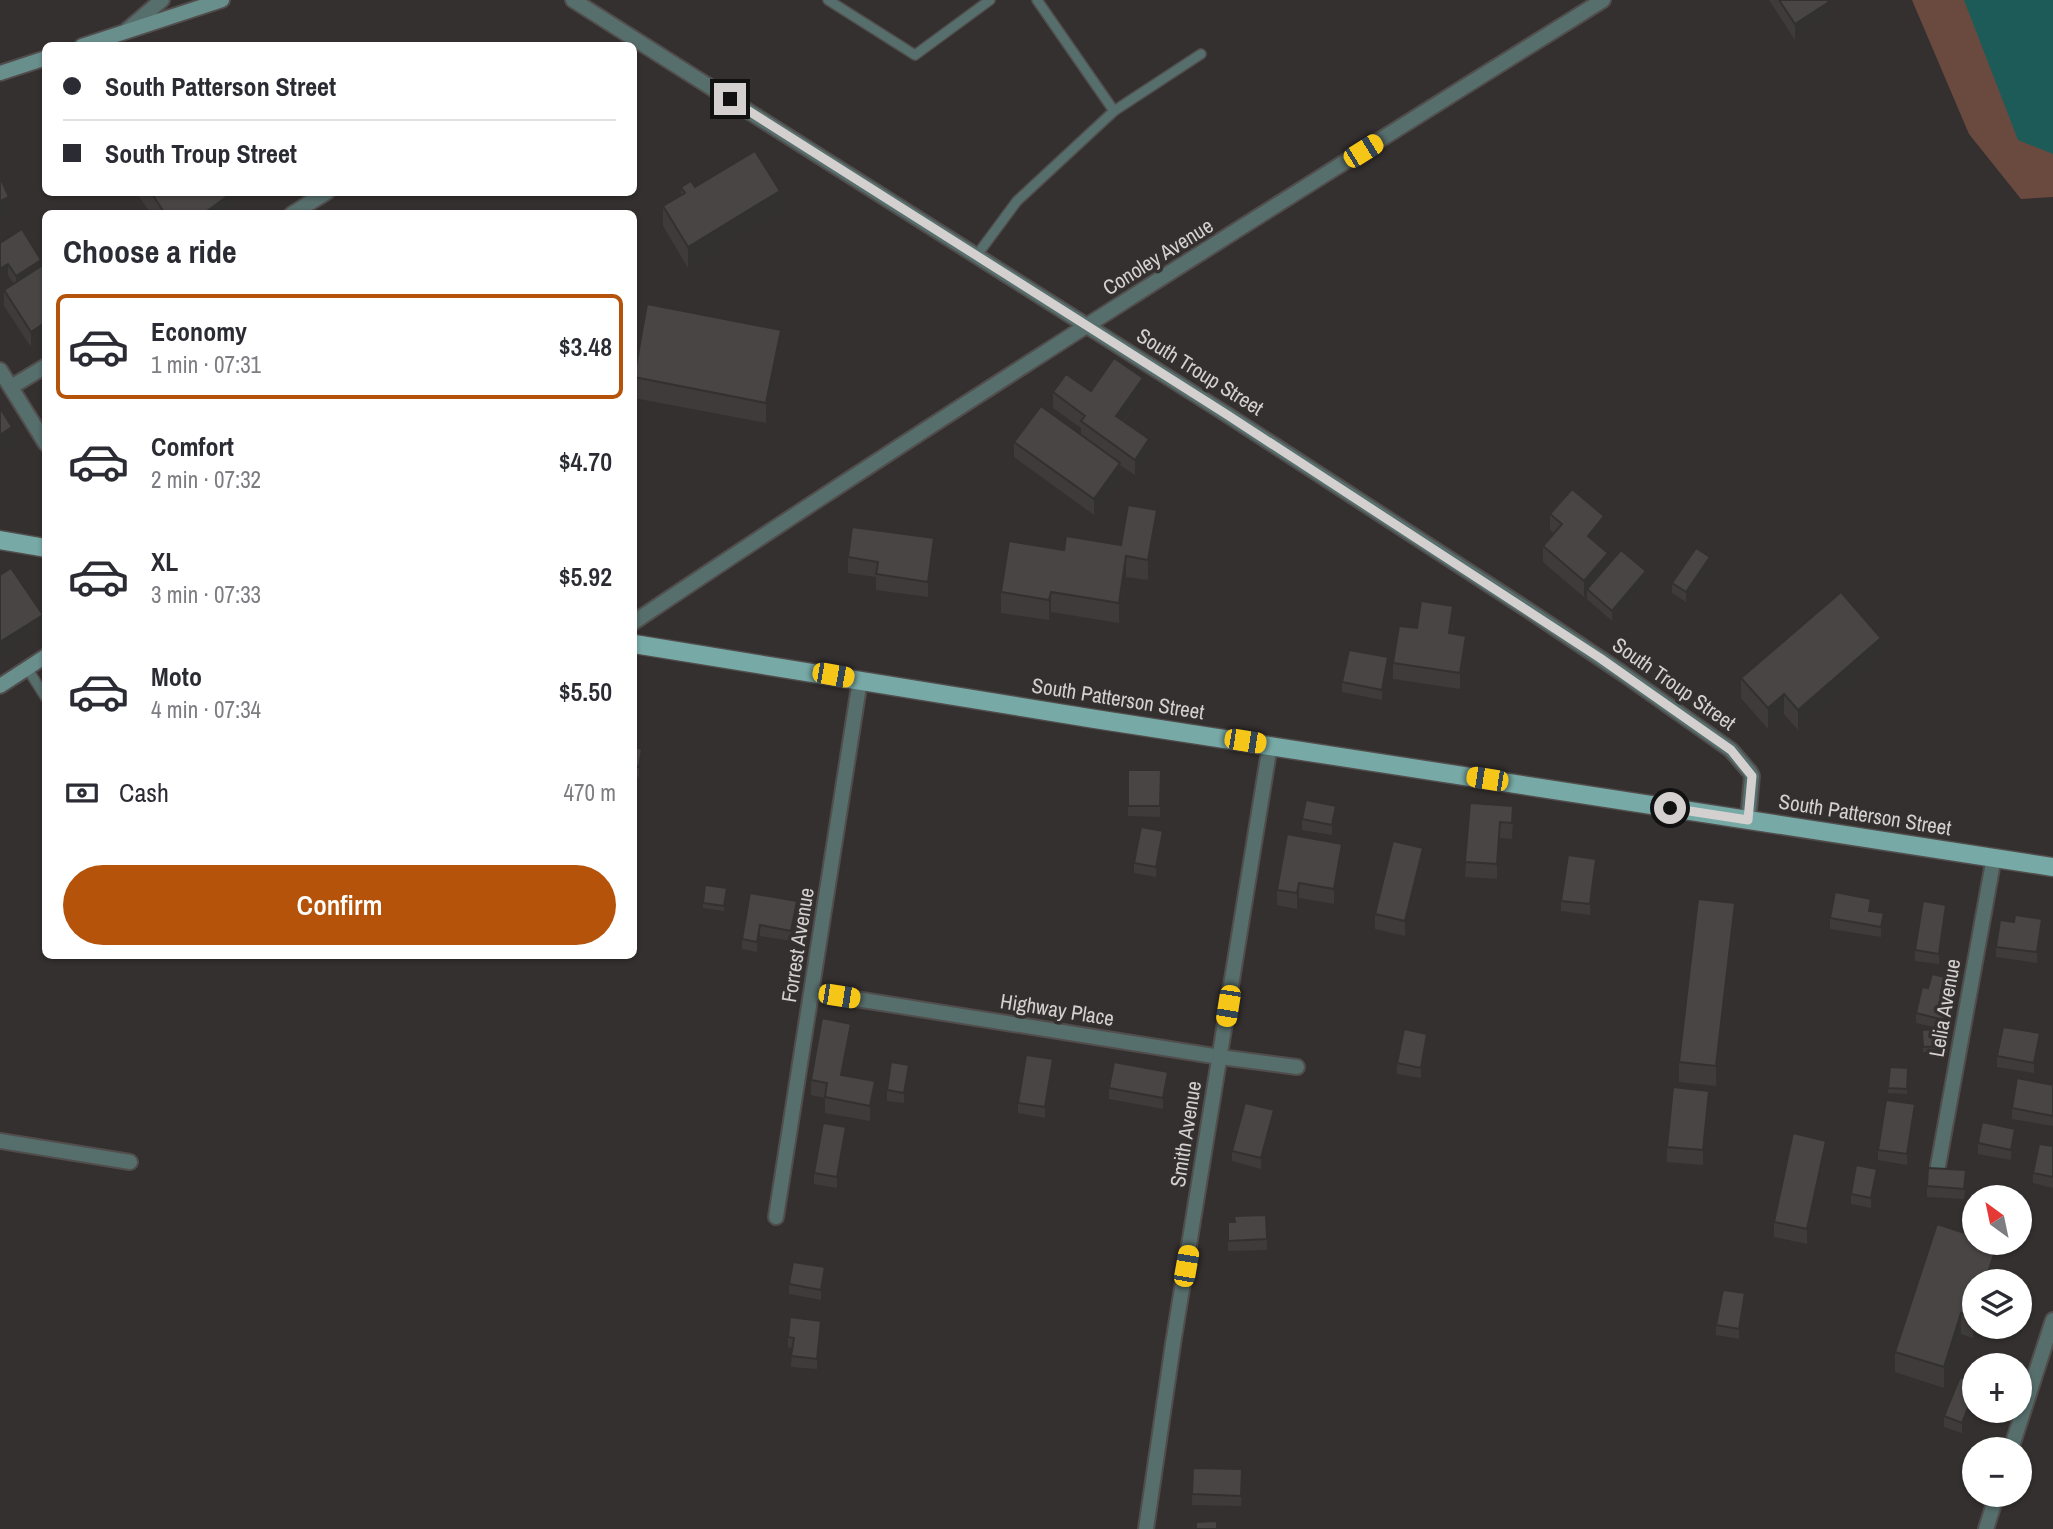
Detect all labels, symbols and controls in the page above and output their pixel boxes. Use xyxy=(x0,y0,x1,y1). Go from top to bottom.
text: South Patterson Street xyxy=(105,69,336,104)
route end xyxy=(714,83,746,115)
car xyxy=(1340,131,1387,171)
text: South Troup Street xyxy=(105,136,297,171)
street label: Conoley Avenue xyxy=(1097,211,1218,302)
text: Choose a ride xyxy=(63,230,237,273)
text: Economy xyxy=(151,314,247,349)
icon: car xyxy=(67,315,130,378)
street label: South Troup Street xyxy=(1131,321,1269,422)
text: $3.48 xyxy=(559,329,612,364)
text: 1 min · 07:31 xyxy=(151,349,261,380)
text: Comfort xyxy=(151,429,234,464)
icon: car xyxy=(67,430,130,493)
text: $4.70 xyxy=(559,444,612,479)
text: 2 min · 07:32 xyxy=(151,464,261,495)
text: XL xyxy=(151,544,178,579)
icon: car xyxy=(67,545,130,608)
text: $5.92 xyxy=(559,559,612,594)
text: 3 min · 07:33 xyxy=(151,579,261,610)
street label: South Troup Street xyxy=(1607,630,1742,737)
text: Moto xyxy=(151,659,202,694)
icon: car xyxy=(67,660,130,723)
car xyxy=(811,661,856,689)
street label: South Patterson Street xyxy=(1030,671,1207,726)
text: $5.50 xyxy=(559,674,612,709)
text: 4 min · 07:34 xyxy=(151,694,261,725)
car xyxy=(1223,727,1268,755)
car xyxy=(1465,765,1510,793)
icon: cash xyxy=(63,774,101,812)
text: Cash xyxy=(119,775,169,810)
text: 470 m xyxy=(564,777,616,808)
street label: South Patterson Street xyxy=(1777,787,1954,842)
route start xyxy=(1654,792,1686,824)
button: Confirm xyxy=(63,865,616,945)
street label: Forrest Avenue xyxy=(774,886,821,1004)
street label: Lelia Avenue xyxy=(1922,957,1967,1059)
car xyxy=(817,982,862,1010)
car xyxy=(1215,984,1242,1028)
street label: Highway Place xyxy=(998,986,1116,1033)
street label: Smith Avenue xyxy=(1163,1079,1208,1189)
north arrow xyxy=(1962,1185,2032,1255)
map controls xyxy=(1962,1185,2032,1507)
car xyxy=(1173,1243,1200,1289)
button: layers xyxy=(1962,1269,2032,1339)
button: + xyxy=(1962,1353,2032,1423)
button: − xyxy=(1962,1437,2032,1507)

